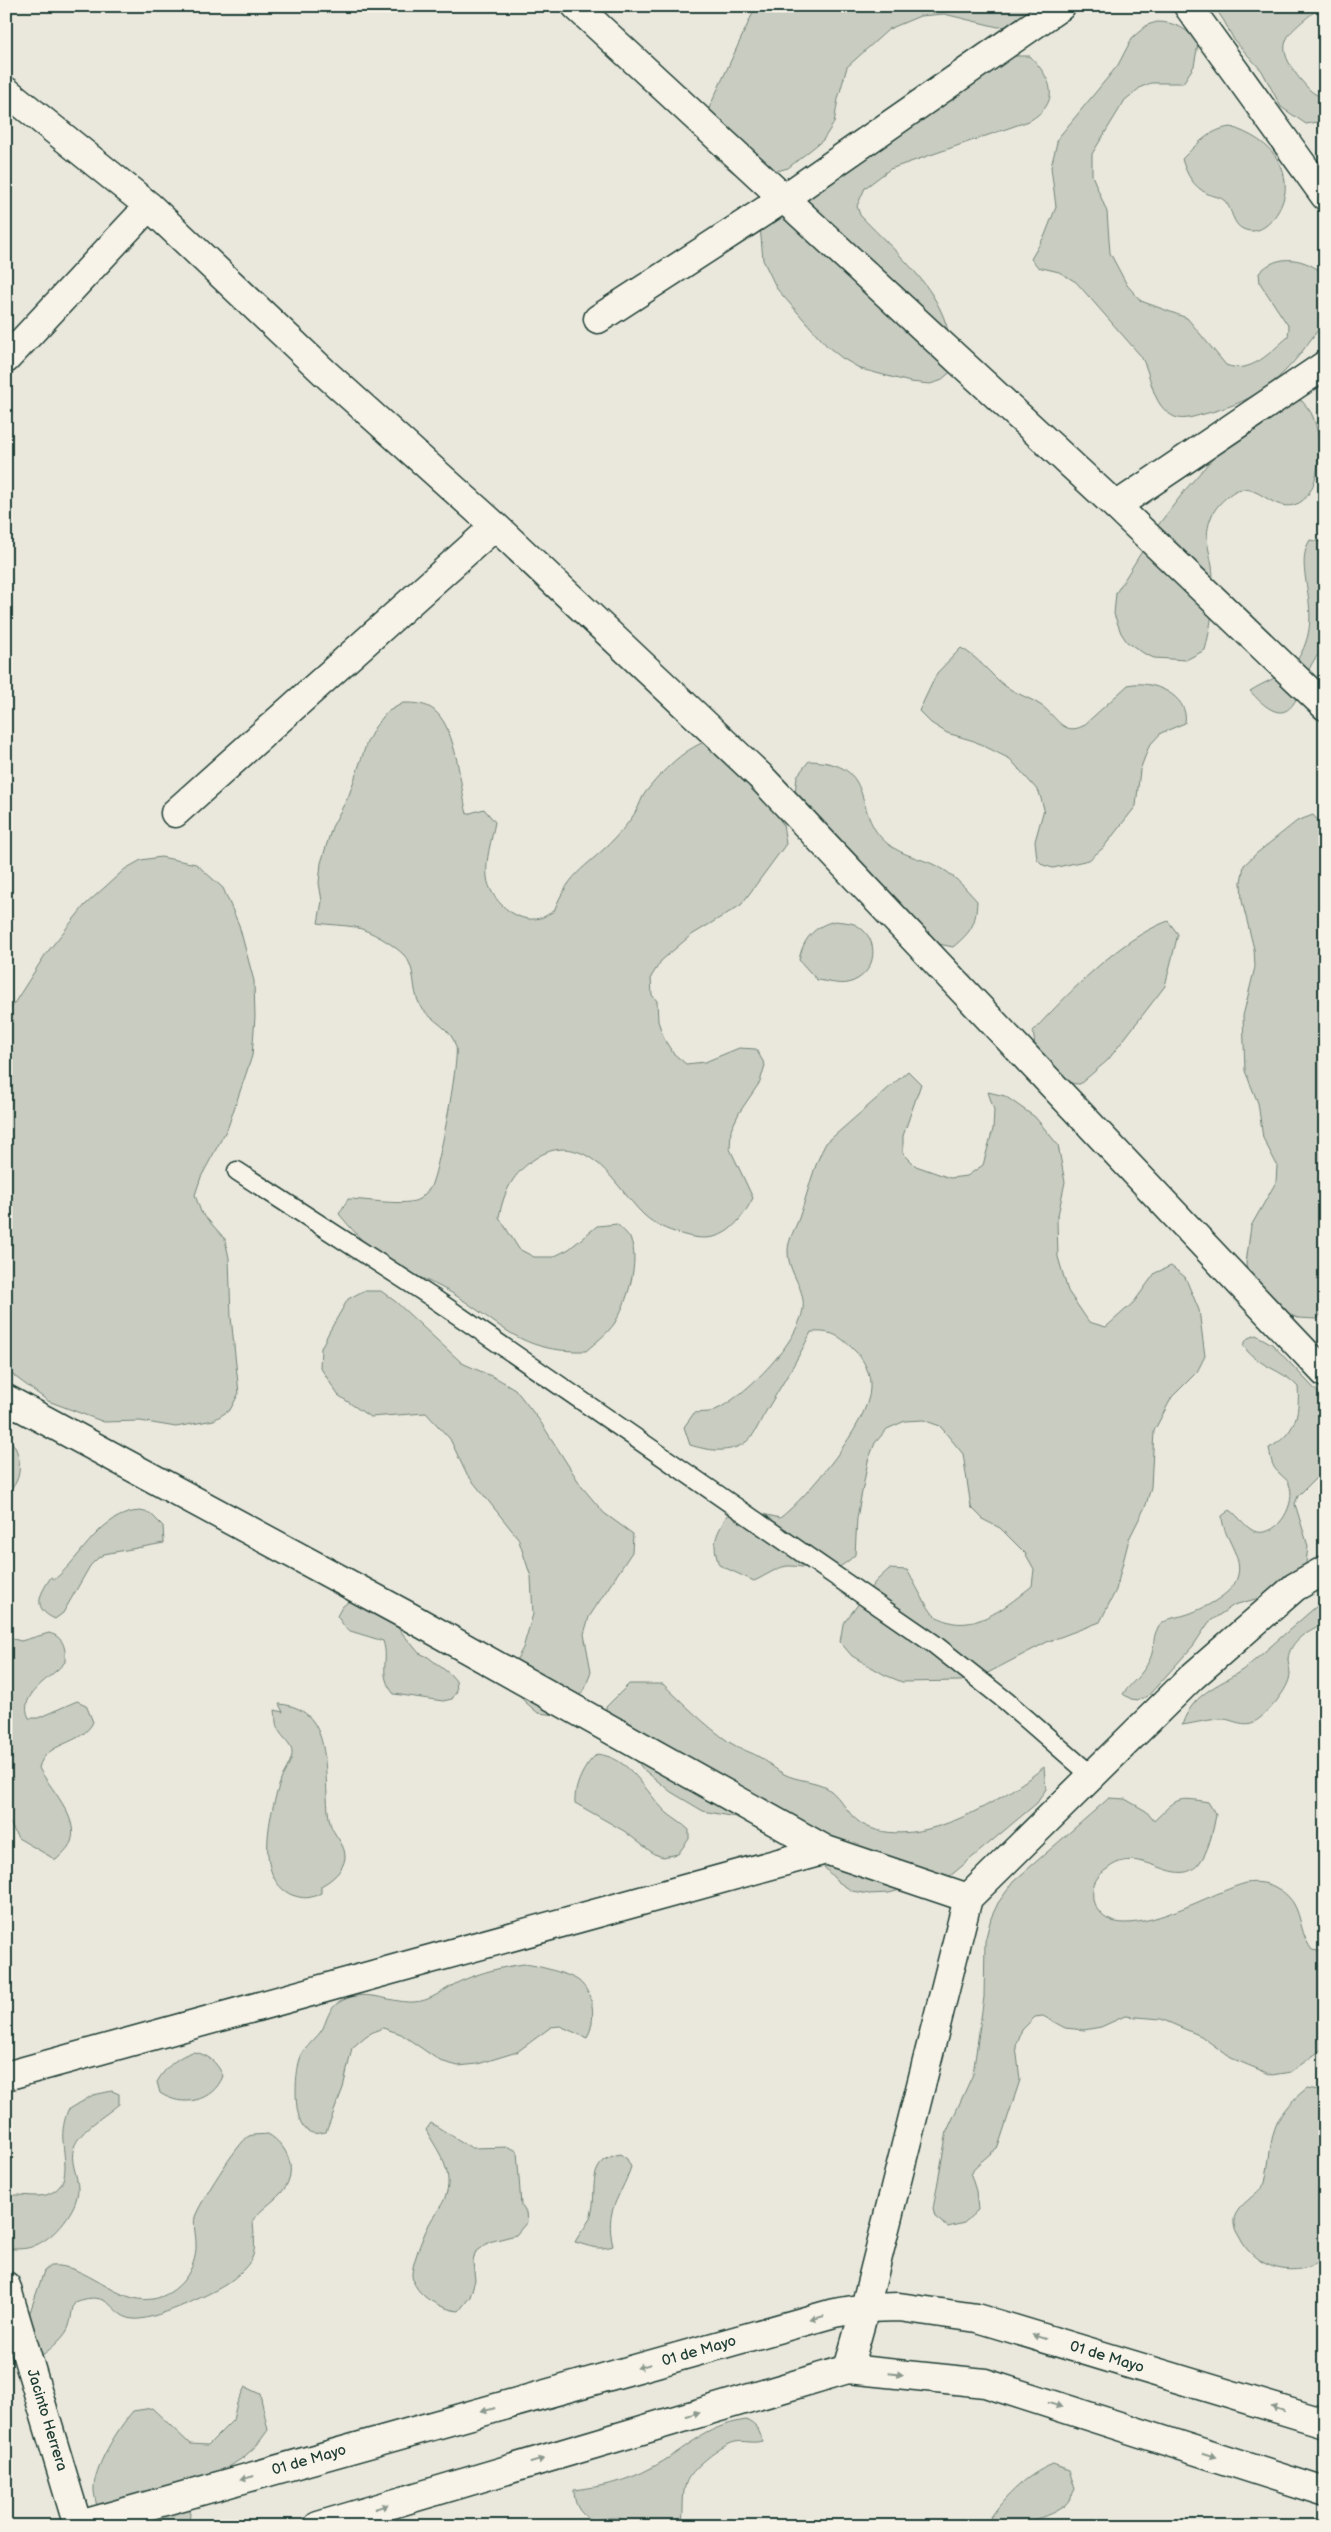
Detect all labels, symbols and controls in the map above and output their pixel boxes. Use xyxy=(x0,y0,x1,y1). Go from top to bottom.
one-way arrow xyxy=(810,2314,825,2322)
street label: 01 de Mayo xyxy=(660,2331,738,2371)
one-way arrow xyxy=(1031,2332,1046,2340)
street label: 01 de Mayo xyxy=(1068,2337,1146,2377)
one-way arrow xyxy=(637,2363,652,2371)
street label: Jacinto Herrera xyxy=(22,2367,72,2473)
one-way arrow xyxy=(888,2370,904,2378)
one-way arrow xyxy=(1047,2402,1062,2409)
one-way arrow xyxy=(1270,2404,1285,2412)
one-way arrow xyxy=(480,2407,495,2415)
one-way arrow xyxy=(685,2410,700,2418)
street label: 01 de Mayo xyxy=(270,2440,348,2480)
one-way arrow xyxy=(1202,2451,1217,2459)
one-way arrow xyxy=(530,2456,545,2464)
one-way arrow xyxy=(239,2474,254,2482)
one-way arrow xyxy=(374,2502,389,2510)

